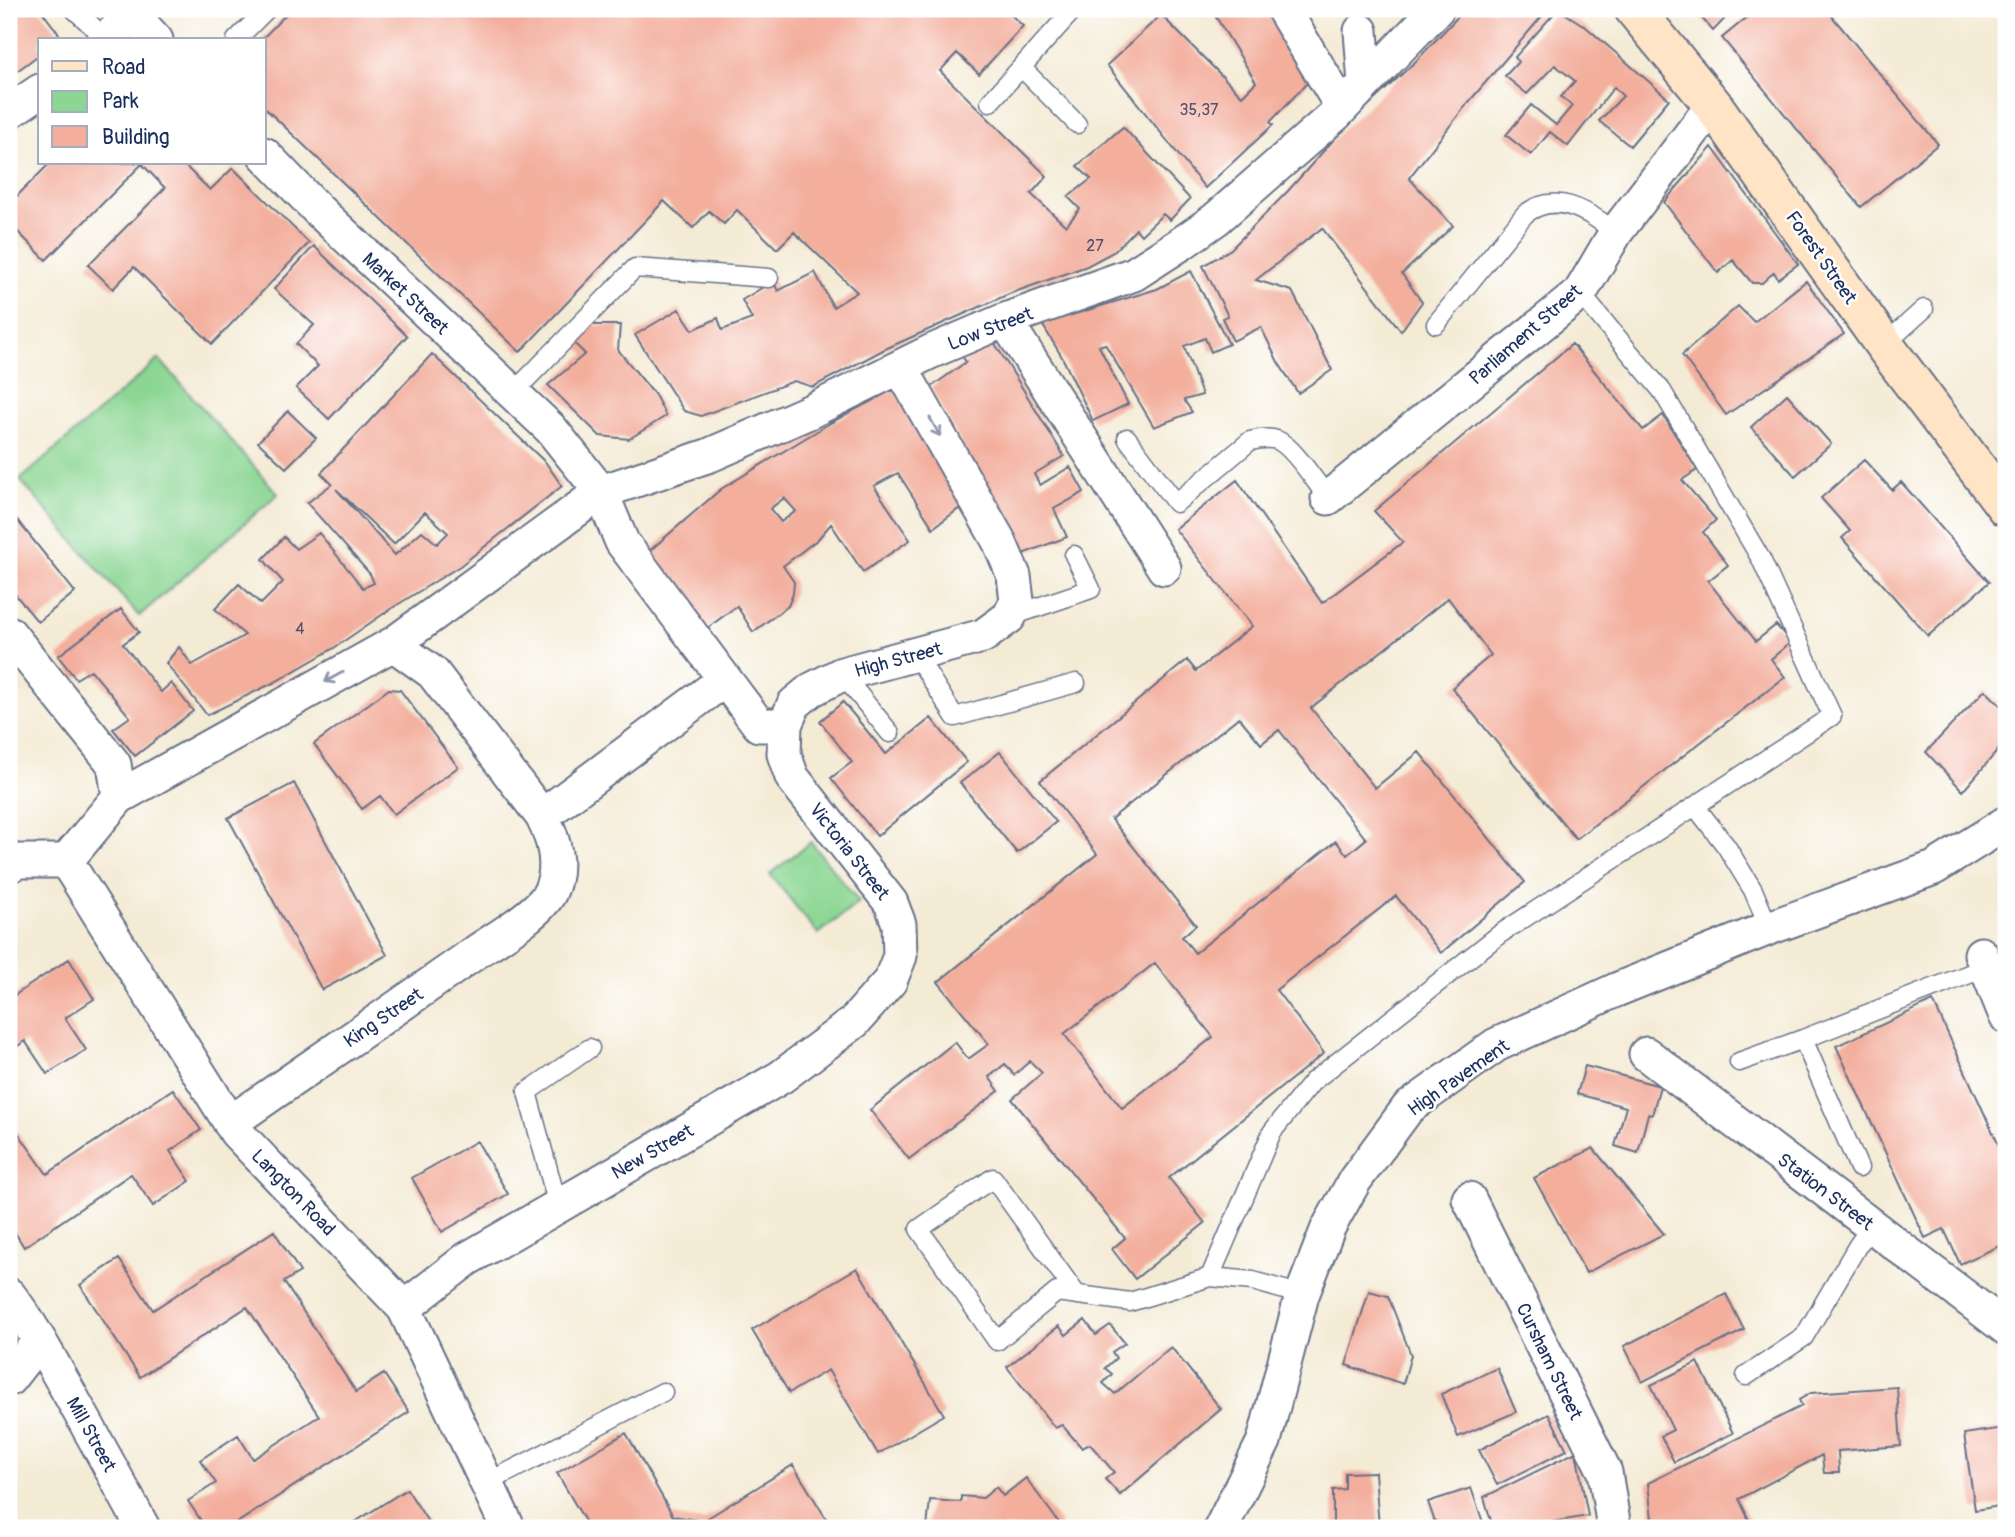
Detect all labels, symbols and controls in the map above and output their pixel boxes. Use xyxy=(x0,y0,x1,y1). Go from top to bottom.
legend xyxy=(38,38,266,164)
text: Road xyxy=(102,54,146,81)
text: Park xyxy=(102,88,139,115)
house number: 35,37 xyxy=(1179,100,1219,120)
text: Building xyxy=(102,124,169,151)
street label: Forest Street xyxy=(1780,206,1862,309)
house number: 27 xyxy=(1086,236,1104,256)
street label: Market Street xyxy=(357,247,454,340)
street label: Parliament Street xyxy=(1464,279,1587,390)
street label: Low Street xyxy=(944,302,1037,356)
one-way arrow xyxy=(929,416,942,437)
house number: 4 xyxy=(295,619,305,639)
street label: High Street xyxy=(852,637,945,683)
one-way arrow xyxy=(324,670,344,684)
street label: Victoria Street xyxy=(804,798,895,905)
street label: King Street xyxy=(339,982,428,1053)
street label: High Pavement xyxy=(1403,1034,1514,1122)
street label: New Street xyxy=(607,1119,698,1185)
street label: Langton Road xyxy=(246,1144,341,1241)
street label: Station Street xyxy=(1772,1148,1879,1236)
street label: Cursham Street xyxy=(1511,1299,1588,1424)
street label: Mill Street xyxy=(61,1393,122,1476)

